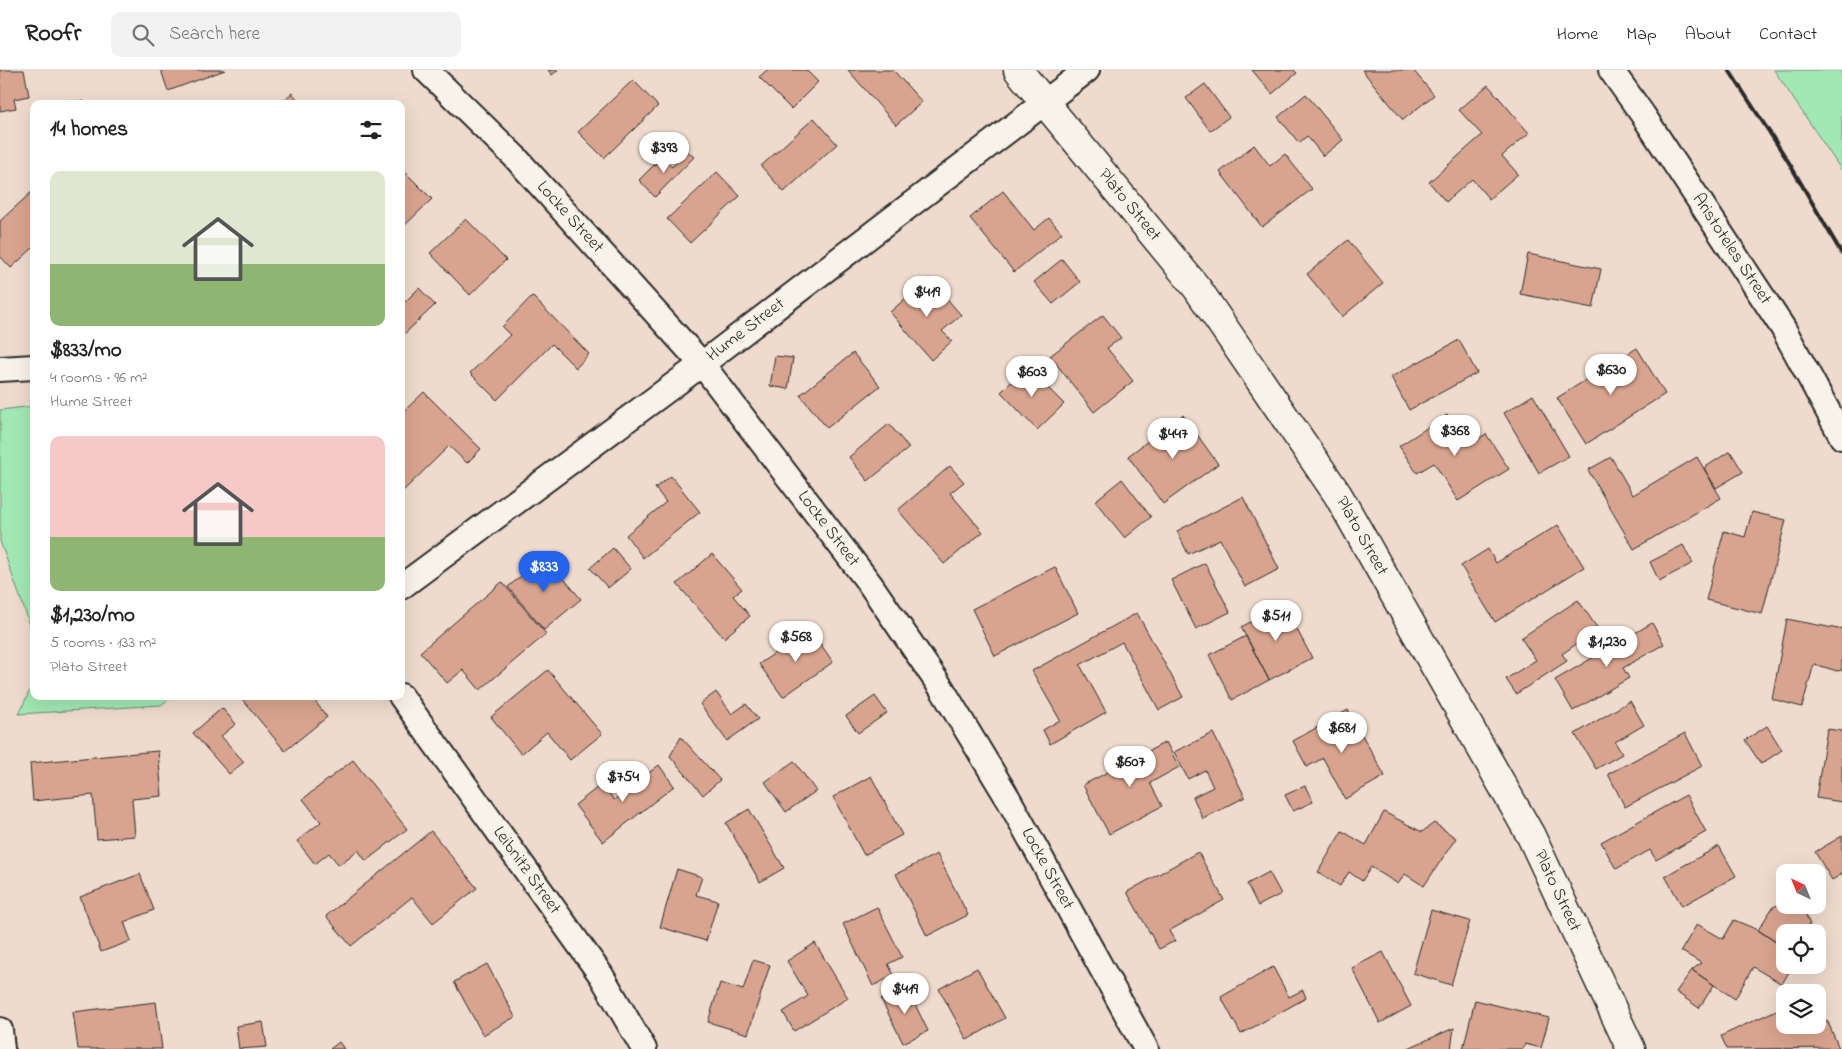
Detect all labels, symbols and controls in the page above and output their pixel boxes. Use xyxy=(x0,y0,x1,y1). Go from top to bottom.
search box xyxy=(111,12,461,57)
text: Roofr xyxy=(25,17,81,52)
icon: search xyxy=(129,21,157,49)
text: Search here xyxy=(169,21,260,48)
text: Home xyxy=(1557,22,1598,48)
text: Map xyxy=(1626,22,1657,48)
text: About xyxy=(1685,22,1731,48)
text: Contact xyxy=(1759,22,1817,48)
text: 14 homes xyxy=(50,115,128,145)
icon: filters xyxy=(357,116,385,144)
pin: $393 xyxy=(634,132,694,174)
text: $393 xyxy=(650,136,678,160)
street label: Plato Street xyxy=(1091,163,1167,247)
street label: Locke Street xyxy=(530,175,609,260)
street label: Aristoteles Street xyxy=(1685,188,1778,310)
icon: home xyxy=(173,204,263,294)
pin: $419 xyxy=(897,276,957,318)
text: $419 xyxy=(914,280,940,304)
street label: Hume Street xyxy=(701,292,791,369)
text: $833/mo xyxy=(50,336,122,366)
pin: $630 xyxy=(1581,354,1641,396)
pin: $603 xyxy=(1002,356,1062,398)
text: $630 xyxy=(1596,358,1626,382)
text: $603 xyxy=(1017,360,1047,384)
text: 4 rooms · 96 m² xyxy=(50,366,147,390)
text: Hume Street xyxy=(50,390,132,414)
pin: $368 xyxy=(1425,414,1485,457)
pin: $447 xyxy=(1143,418,1203,460)
text: $368 xyxy=(1440,419,1470,443)
text: $447 xyxy=(1158,422,1188,446)
icon: home xyxy=(173,469,263,559)
street label: Locke Street xyxy=(790,485,866,573)
street label: Plato Street xyxy=(1329,492,1394,581)
pin: $833 xyxy=(514,550,574,593)
text: $833 xyxy=(530,555,558,579)
pin: $511 xyxy=(1246,600,1306,642)
text: $1,230/mo xyxy=(50,601,135,631)
text: $511 xyxy=(1261,604,1291,628)
pin: $568 xyxy=(766,620,826,663)
text: $568 xyxy=(780,625,812,649)
pin: $1,230 xyxy=(1566,626,1648,668)
text: $1,230 xyxy=(1588,630,1627,654)
text: 5 rooms · 133 m² xyxy=(50,631,156,655)
text: Plato Street xyxy=(50,655,128,679)
pin: $681 xyxy=(1312,712,1372,754)
text: $681 xyxy=(1328,716,1356,740)
pin: $607 xyxy=(1100,746,1160,788)
text: $607 xyxy=(1115,750,1145,774)
pin: $754 xyxy=(593,760,653,803)
text: $754 xyxy=(607,765,639,789)
street label: Leibnitz Street xyxy=(486,821,567,920)
street label: Locke Street xyxy=(1014,823,1080,915)
street label: Plato Street xyxy=(1526,846,1587,936)
north arrow xyxy=(1776,864,1826,914)
map controls xyxy=(1776,864,1826,1034)
button: locate xyxy=(1776,924,1826,974)
pin: $419 xyxy=(875,972,935,1015)
text: $419 xyxy=(892,977,918,1001)
button: layers xyxy=(1776,984,1826,1034)

